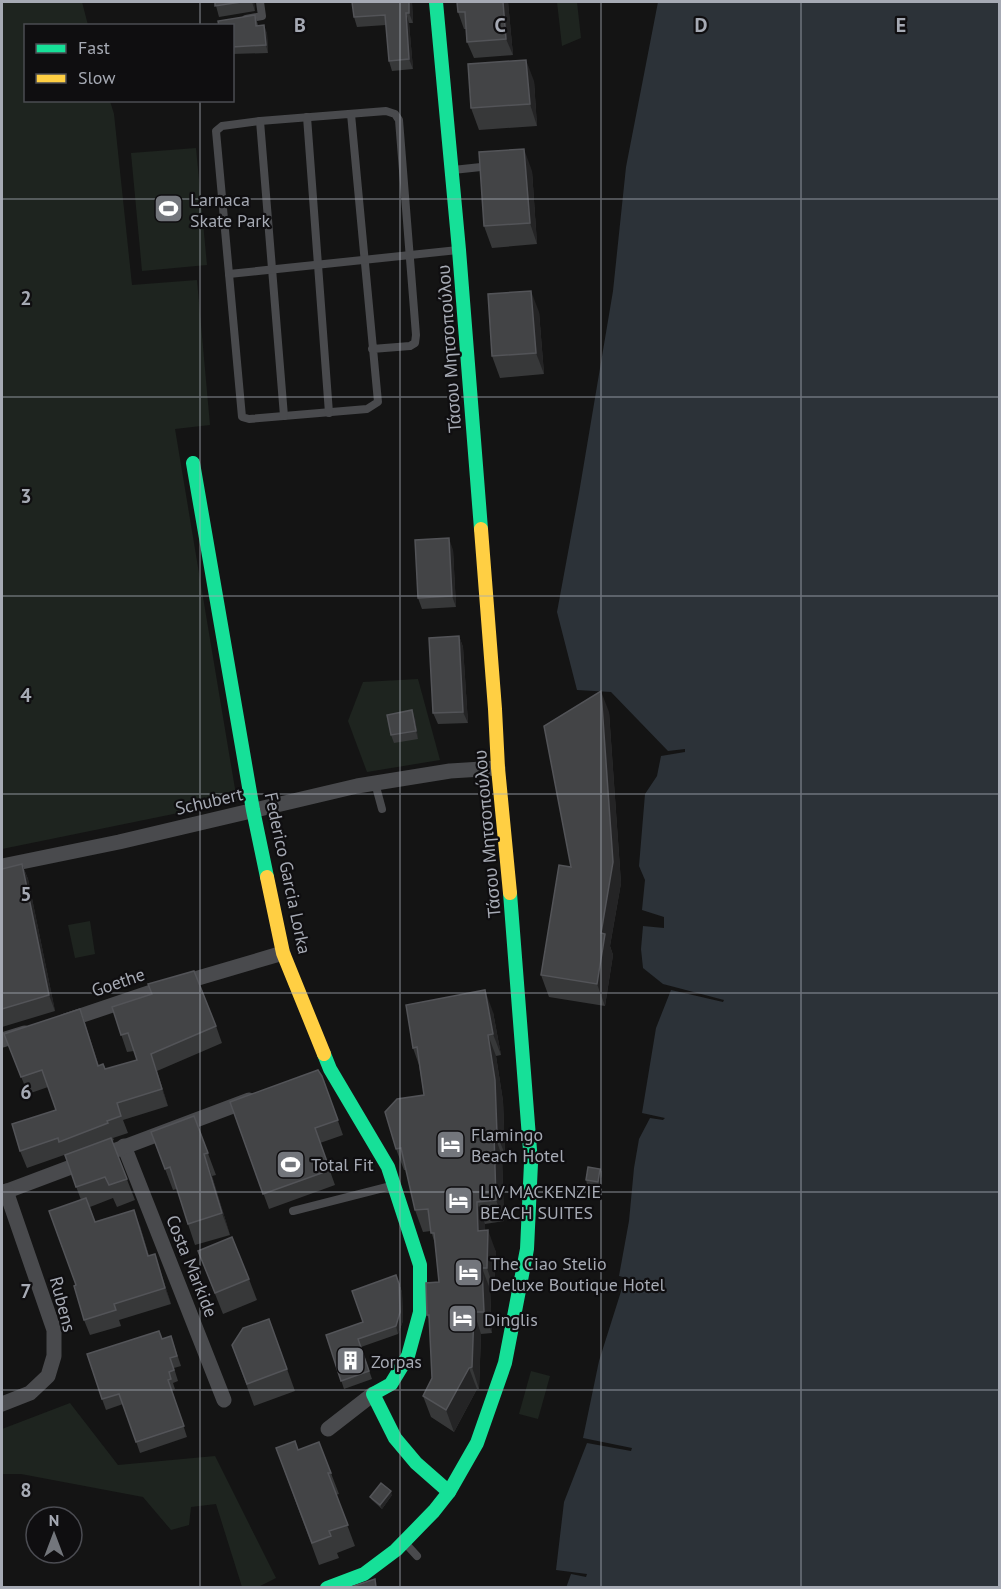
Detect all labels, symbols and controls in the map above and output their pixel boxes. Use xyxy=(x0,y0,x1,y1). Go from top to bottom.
text: B xyxy=(294,12,306,38)
text: C xyxy=(494,12,506,38)
text: D xyxy=(695,12,708,38)
text: E xyxy=(896,12,906,38)
legend xyxy=(24,24,234,102)
text: Fast xyxy=(78,36,110,59)
text: Slow xyxy=(78,66,116,89)
place label: Larnaca Skate Park xyxy=(190,188,270,232)
sports icon: Larnaca Skate Park xyxy=(153,193,185,225)
street label: Τάσου Μητσοπούλου xyxy=(432,264,466,434)
text: 2 xyxy=(20,285,32,311)
text: 3 xyxy=(20,483,32,509)
text: 4 xyxy=(20,682,32,708)
street label: Τάσου Μητσοπούλου xyxy=(468,749,506,919)
street label: Schubert xyxy=(173,782,245,820)
street label: Federico Garcia Lorka xyxy=(260,790,316,956)
text: 5 xyxy=(20,881,32,907)
street label: Goethe xyxy=(88,962,148,1002)
text: 6 xyxy=(20,1079,32,1105)
place label: Flamingo Beach Hotel xyxy=(471,1123,565,1167)
hotel icon: Flamingo Beach Hotel xyxy=(434,1128,466,1160)
sports icon: Total Fit xyxy=(274,1148,306,1180)
place label: Total Fit xyxy=(311,1153,374,1176)
place label: LIV MACKENZIE BEACH SUITES xyxy=(480,1180,601,1224)
hotel icon: LIV MACKENZIE BEACH SUITES xyxy=(443,1185,475,1217)
street label: Costa Markide xyxy=(161,1211,223,1321)
place label: The Ciao Stelio Deluxe Boutique Hotel xyxy=(490,1252,666,1296)
hotel icon: The Ciao Stelio Deluxe Boutique Hotel xyxy=(453,1257,485,1289)
street label: Rubens xyxy=(45,1274,81,1334)
text: 7 xyxy=(20,1278,32,1304)
hotel icon: Dinglis xyxy=(447,1303,479,1335)
place label: Dinglis xyxy=(484,1308,538,1331)
building icon: Zorpas xyxy=(334,1345,366,1377)
place label: Zorpas xyxy=(371,1350,422,1373)
text: 8 xyxy=(20,1477,32,1503)
north arrow xyxy=(24,1505,84,1565)
text: N xyxy=(49,1510,59,1530)

